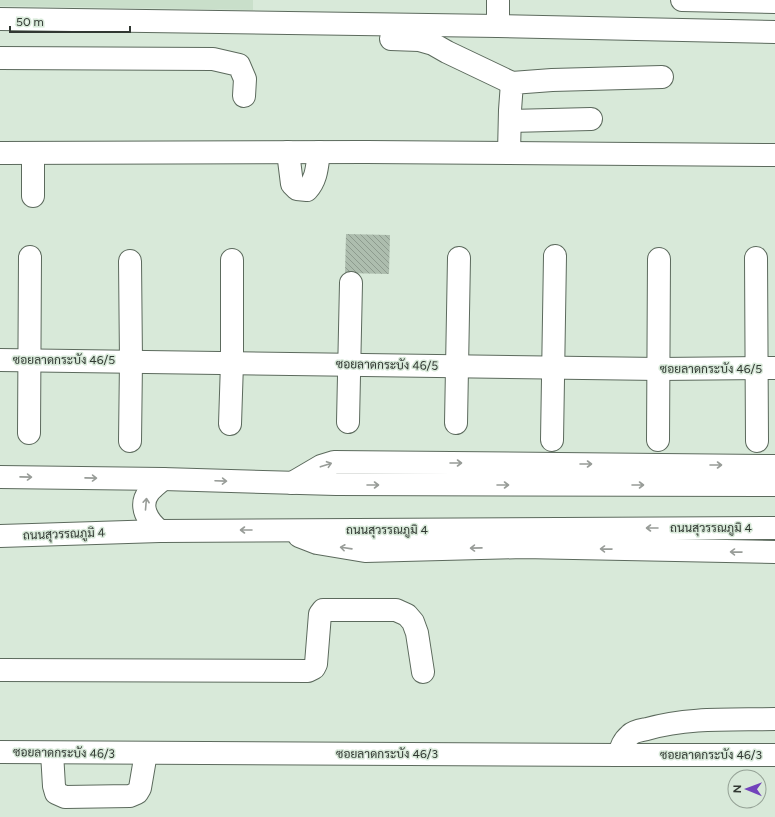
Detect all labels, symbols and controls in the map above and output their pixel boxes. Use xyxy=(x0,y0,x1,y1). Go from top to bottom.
scale bar xyxy=(10,8,130,34)
text: 50 m xyxy=(16,15,44,29)
street label: ซอยลาดกระบัง 46/5 xyxy=(13,353,115,367)
street label: ซอยลาดกระบัง 46/5 xyxy=(336,357,438,373)
street label: ซอยลาดกระบัง 46/5 xyxy=(660,362,762,376)
one-way arrow xyxy=(449,459,462,467)
one-way arrow xyxy=(579,460,592,468)
one-way arrow xyxy=(320,461,333,468)
one-way arrow xyxy=(709,461,722,469)
one-way arrow xyxy=(19,473,32,481)
one-way arrow xyxy=(84,474,97,482)
one-way arrow xyxy=(214,477,227,484)
one-way arrow xyxy=(366,481,379,489)
one-way arrow xyxy=(496,481,509,489)
one-way arrow xyxy=(631,481,644,489)
one-way arrow xyxy=(142,498,150,511)
street label: ถนนสุวรรณภูมิ 4 xyxy=(670,521,753,537)
street label: ถนนสุวรรณภูมิ 4 xyxy=(346,523,429,539)
one-way arrow xyxy=(646,524,659,532)
street label: ถนนสุวรรณภูมิ 4 xyxy=(23,526,106,544)
one-way arrow xyxy=(240,526,253,534)
one-way arrow xyxy=(340,544,353,552)
one-way arrow xyxy=(470,544,483,552)
one-way arrow xyxy=(600,545,613,553)
one-way arrow xyxy=(730,548,743,555)
street label: ซอยลาดกระบัง 46/3 xyxy=(13,745,115,761)
street label: ซอยลาดกระบัง 46/3 xyxy=(336,747,438,761)
street label: ซอยลาดกระบัง 46/3 xyxy=(660,748,762,762)
north arrow xyxy=(727,769,767,809)
text: N xyxy=(731,784,744,793)

